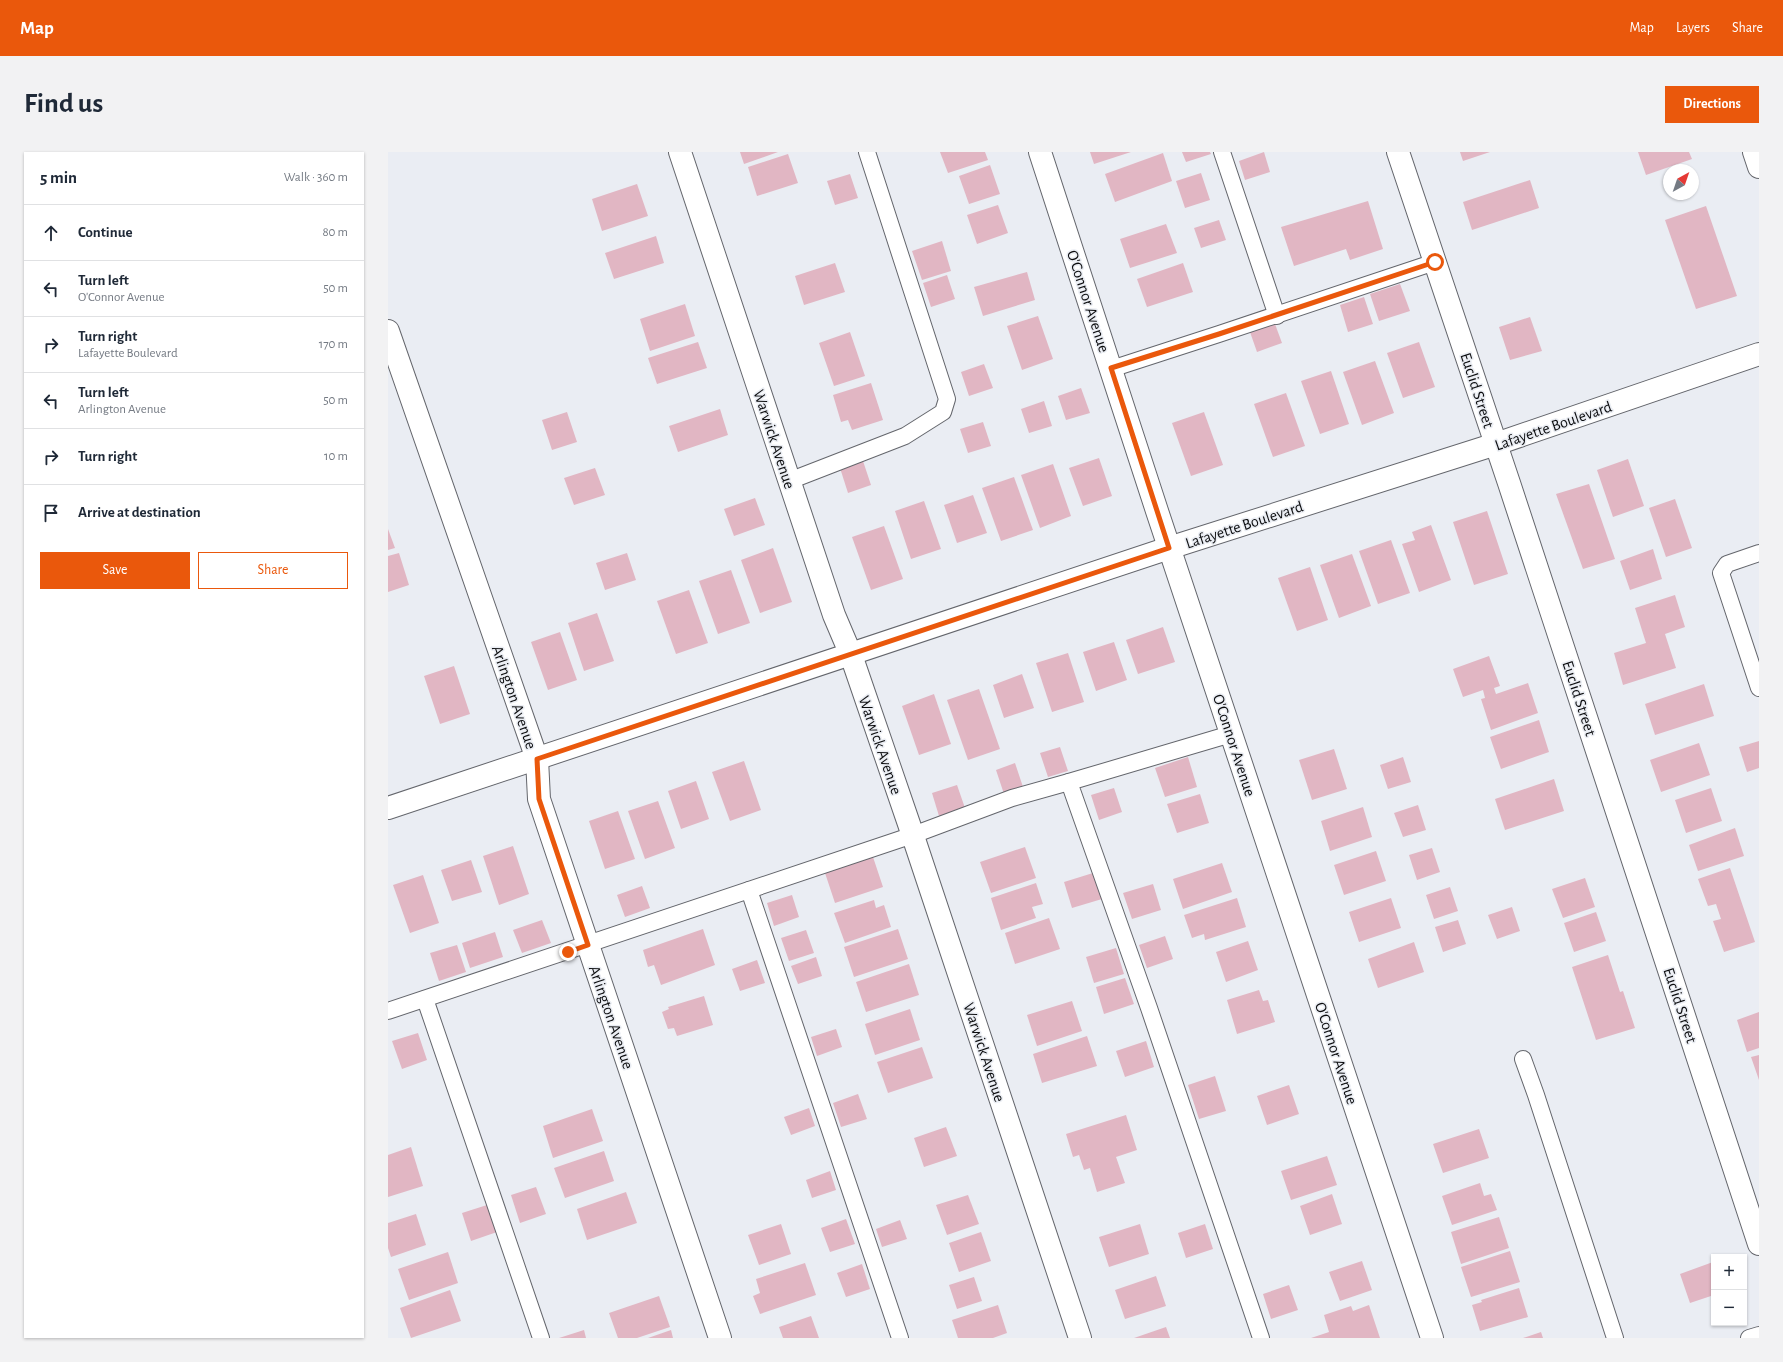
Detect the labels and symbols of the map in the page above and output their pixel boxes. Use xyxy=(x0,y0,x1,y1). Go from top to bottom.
north arrow xyxy=(1663,164,1699,200)
street label: O'Connor Avenue xyxy=(1064,248,1112,354)
route start xyxy=(1426,253,1444,271)
street label: Euclid Street xyxy=(1457,351,1497,430)
street label: Warwick Avenue xyxy=(750,388,798,491)
street label: Lafayette Boulevard xyxy=(1493,398,1614,454)
street label: Lafayette Boulevard xyxy=(1183,498,1305,552)
street label: Arlington Avenue xyxy=(489,644,539,751)
street label: Euclid Street xyxy=(1559,659,1599,738)
street label: O'Connor Avenue xyxy=(1210,692,1258,798)
street label: Warwick Avenue xyxy=(856,694,904,797)
route end xyxy=(559,943,577,961)
street label: Arlington Avenue xyxy=(586,964,636,1071)
street label: Euclid Street xyxy=(1660,966,1700,1045)
street label: O'Connor Avenue xyxy=(1312,1000,1360,1106)
street label: Warwick Avenue xyxy=(960,1001,1008,1104)

